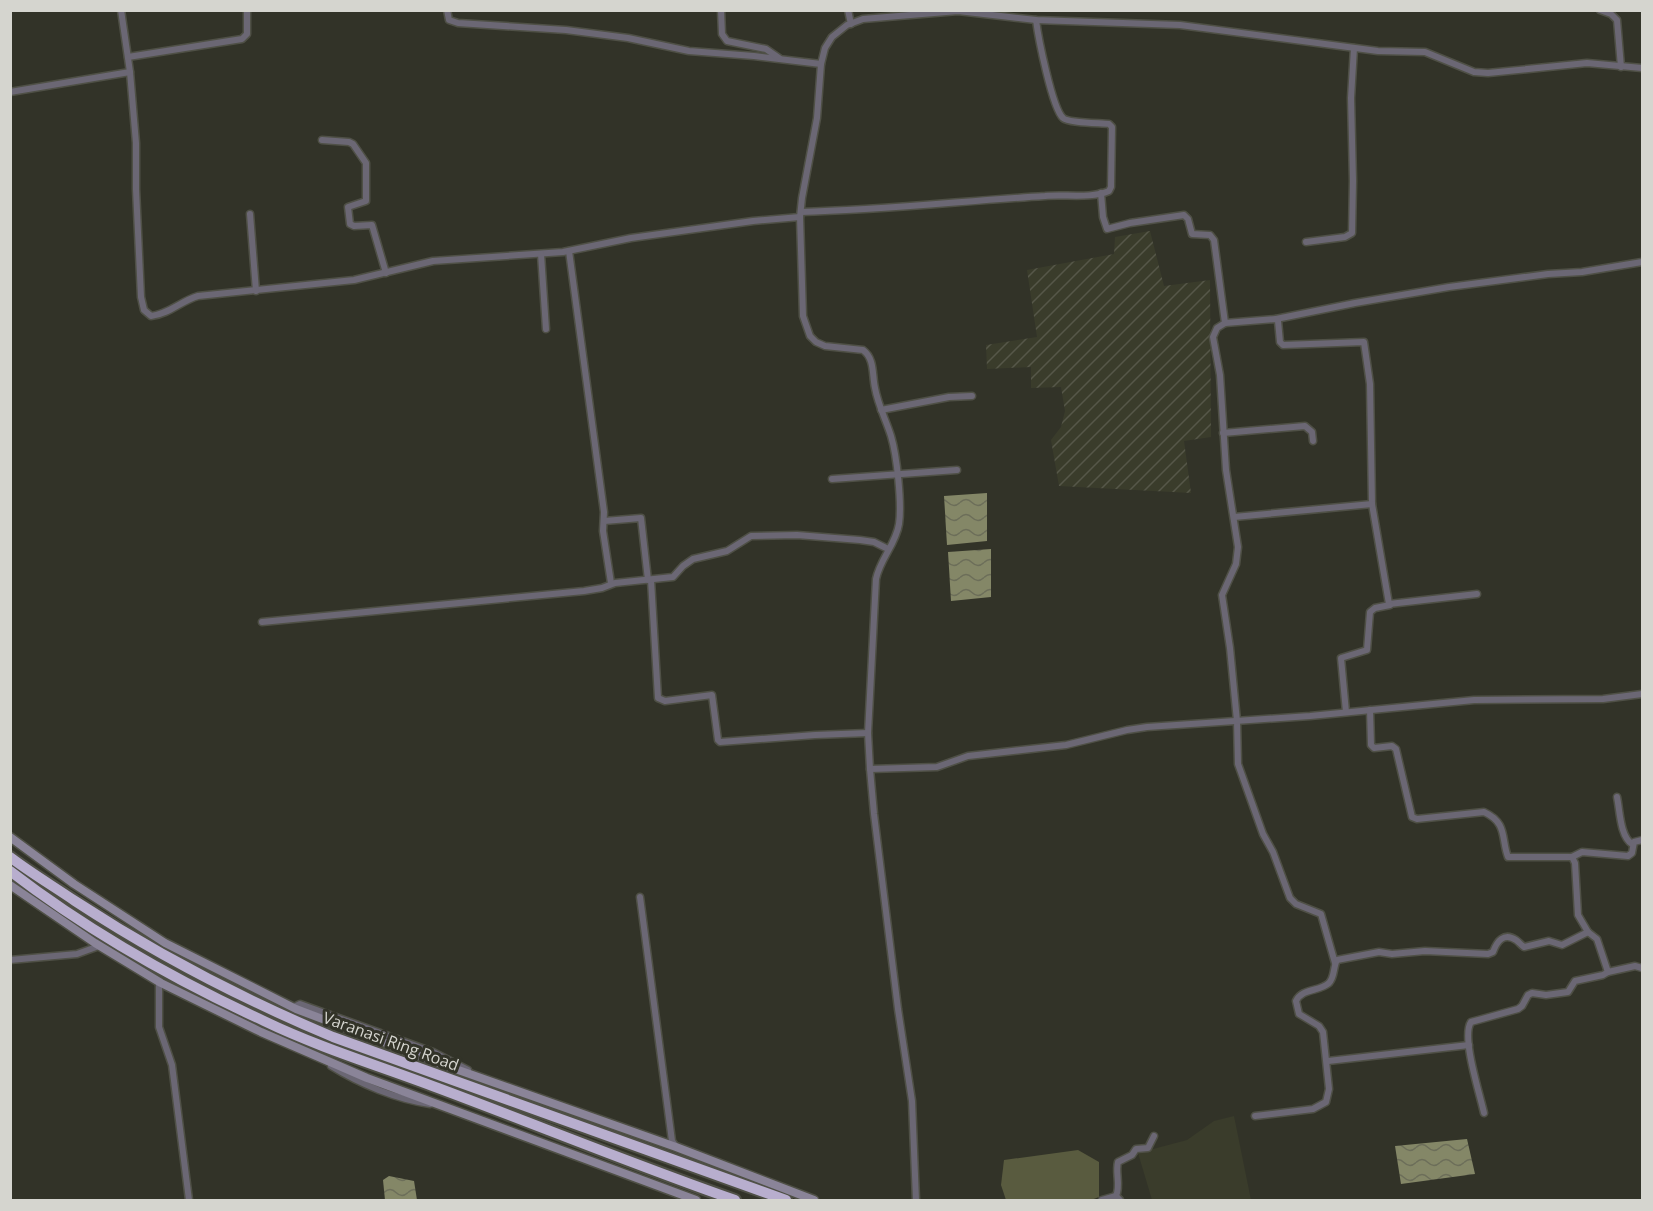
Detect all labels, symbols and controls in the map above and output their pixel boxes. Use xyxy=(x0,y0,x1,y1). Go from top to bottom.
street label: Varanasi Ring Road xyxy=(320,1006,462,1076)

